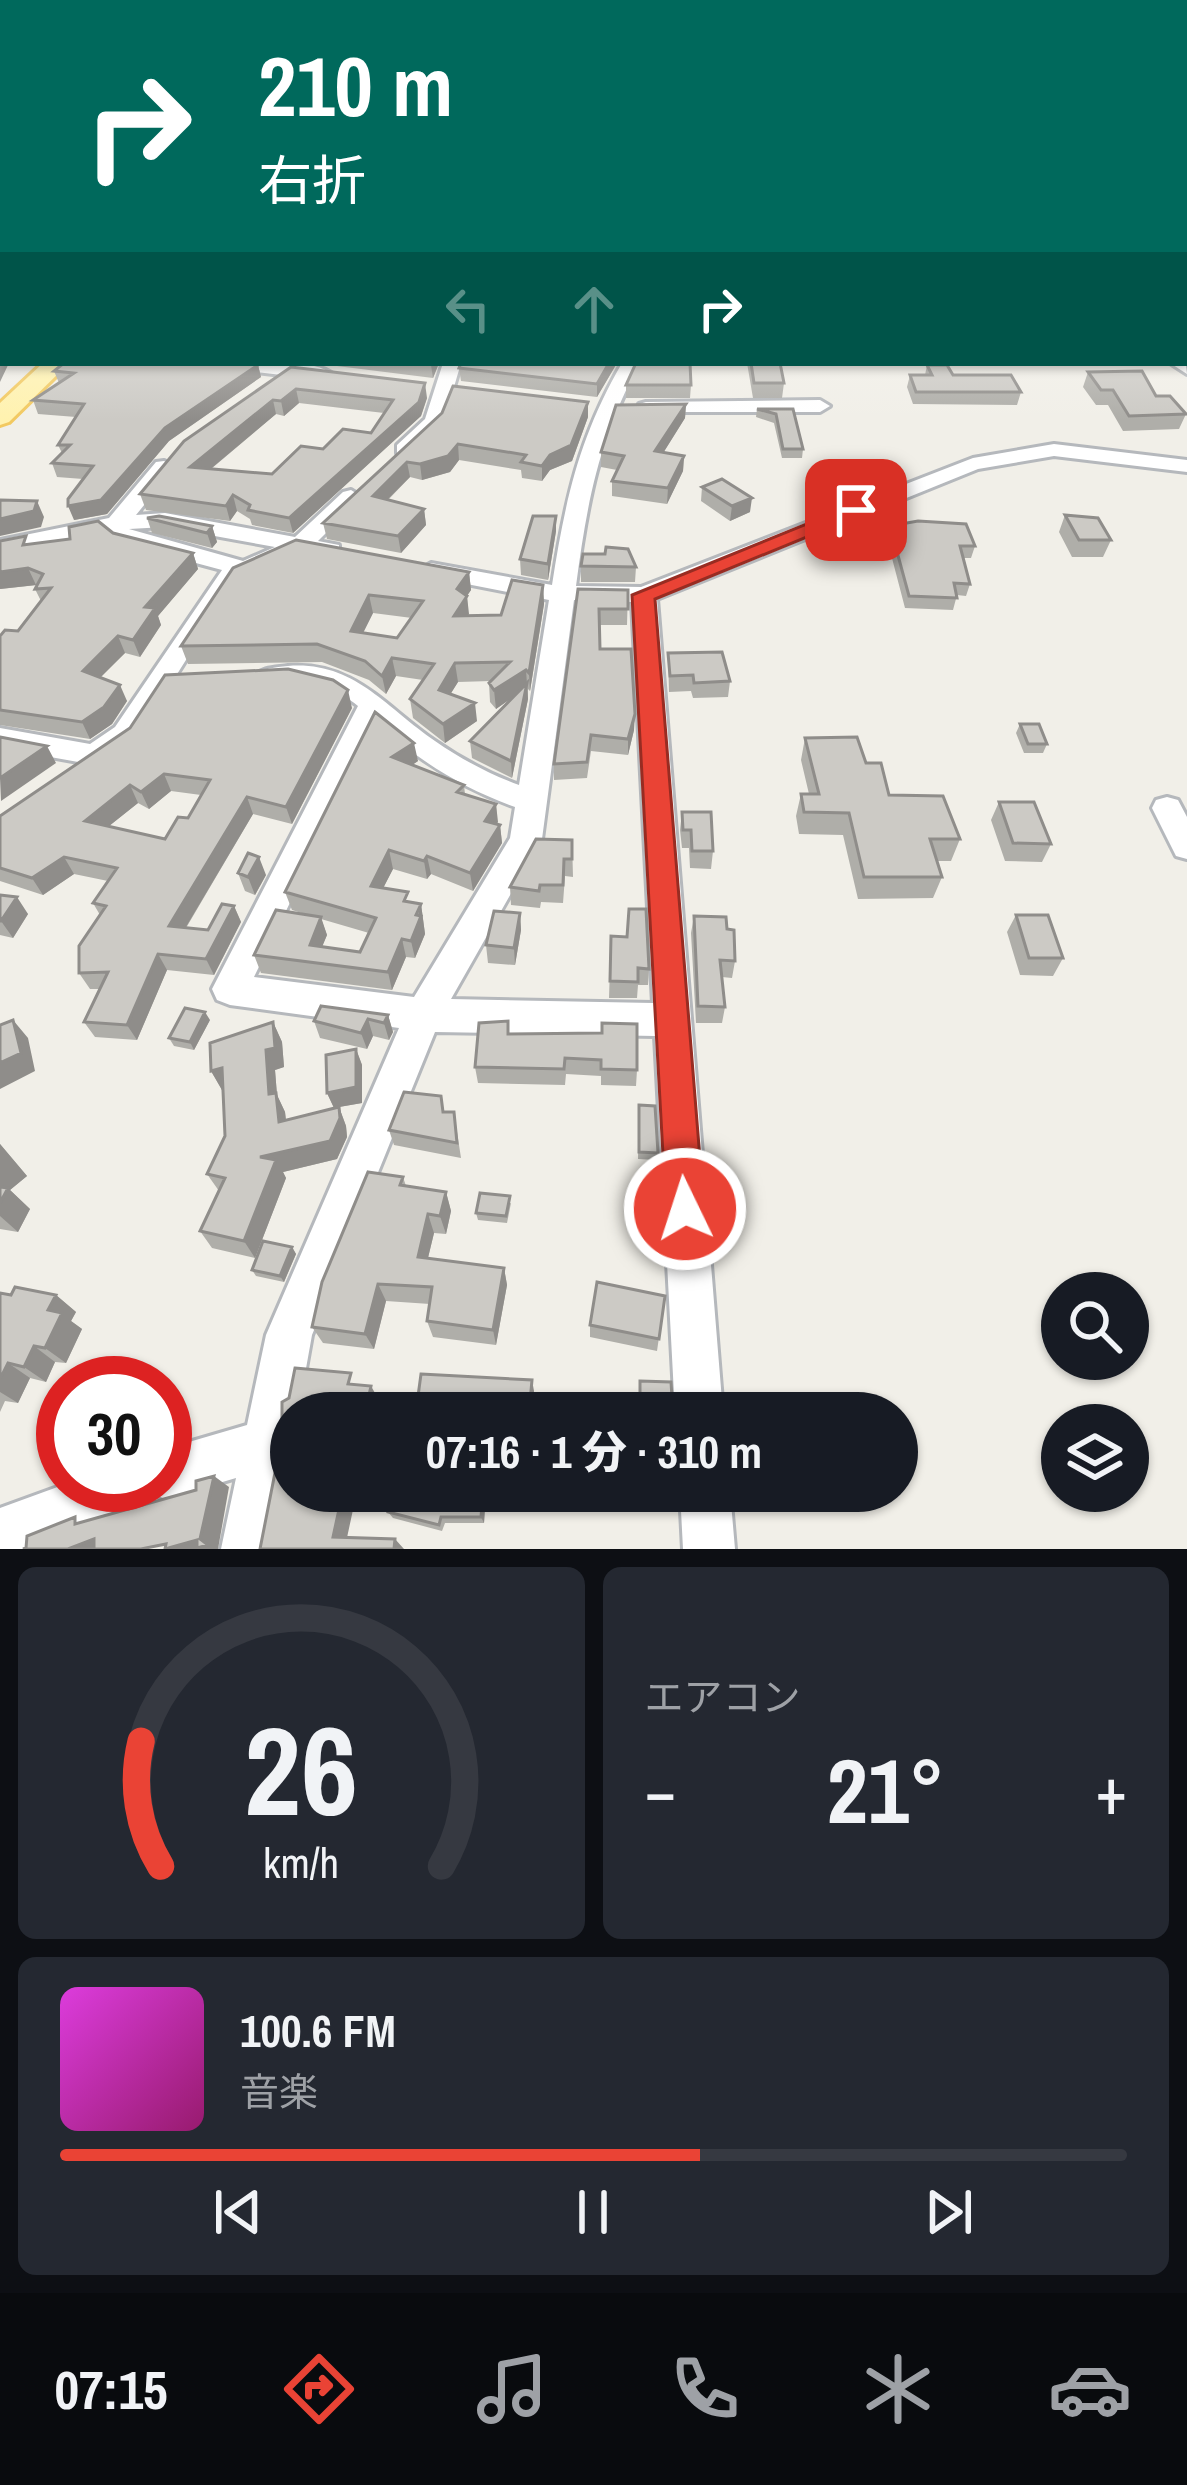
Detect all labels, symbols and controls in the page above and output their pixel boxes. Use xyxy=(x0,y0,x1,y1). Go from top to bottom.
text: 210 m xyxy=(258,29,453,142)
icon: right xyxy=(60,48,216,204)
text: 右折 xyxy=(258,144,366,217)
icon: left xyxy=(435,276,501,342)
icon: ahead xyxy=(561,276,627,342)
icon: right xyxy=(687,276,753,342)
pin xyxy=(805,459,907,561)
icon: arrive xyxy=(823,477,889,543)
position arrow xyxy=(622,1146,748,1272)
map controls xyxy=(1041,1272,1149,1512)
button: search xyxy=(1041,1272,1149,1380)
speed limit sign: 30 xyxy=(36,1356,192,1512)
button: layers xyxy=(1041,1404,1149,1512)
text: 07:16 · 1 分 · 310 m xyxy=(426,1421,762,1482)
text: エアコン xyxy=(645,1671,801,1723)
text: 26 xyxy=(244,1686,358,1854)
text: 21° xyxy=(827,1730,945,1851)
text: − xyxy=(645,1746,676,1835)
text: + xyxy=(1095,1746,1127,1835)
text: km/h xyxy=(263,1834,339,1891)
text: 100.6 FM xyxy=(240,2000,396,2061)
text: 音楽 xyxy=(240,2066,318,2118)
icon: previous xyxy=(205,2179,271,2245)
icon: pause xyxy=(560,2179,626,2245)
icon: next xyxy=(916,2179,982,2245)
icon: directions xyxy=(277,2347,361,2431)
icon: music xyxy=(470,2347,554,2431)
icon: phone xyxy=(663,2347,747,2431)
icon: climate xyxy=(856,2347,940,2431)
icon: car xyxy=(1048,2347,1132,2431)
text: 07:15 xyxy=(54,2353,168,2426)

